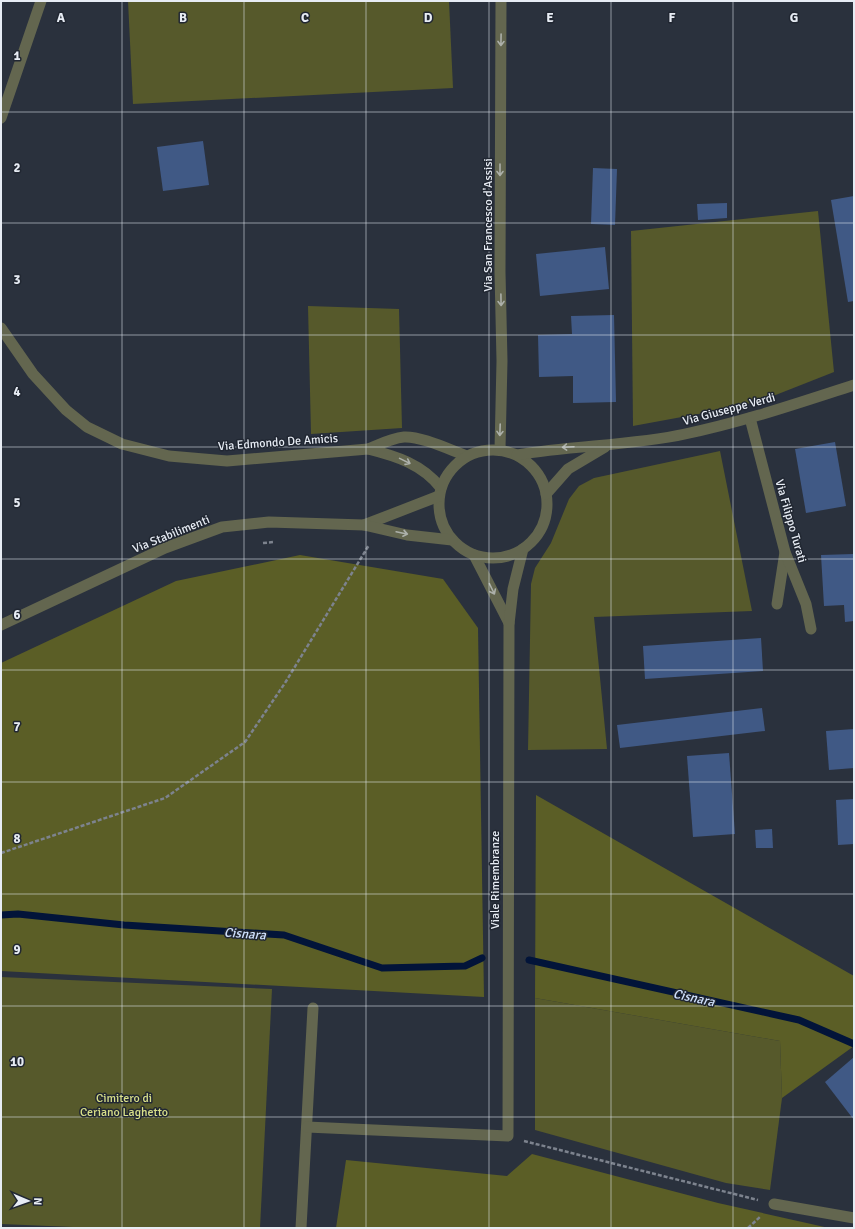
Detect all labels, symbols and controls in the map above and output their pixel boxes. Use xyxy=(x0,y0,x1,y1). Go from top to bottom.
text: A xyxy=(57,10,66,26)
text: B xyxy=(179,10,187,26)
text: C xyxy=(301,10,309,26)
text: D xyxy=(424,10,433,26)
text: E xyxy=(546,10,554,26)
text: F xyxy=(669,10,676,26)
text: G xyxy=(790,10,798,26)
one-way arrow xyxy=(497,33,505,46)
text: 1 xyxy=(13,48,21,64)
street label: Via San Francesco d'Assisi xyxy=(481,158,496,292)
text: 2 xyxy=(13,160,21,176)
one-way arrow xyxy=(496,163,504,176)
text: 3 xyxy=(13,272,21,288)
one-way arrow xyxy=(497,293,505,306)
text: 4 xyxy=(13,384,21,400)
street label: Via Giuseppe Verdi xyxy=(681,390,777,429)
one-way arrow xyxy=(496,423,504,436)
street label: Via Edmondo De Amicis xyxy=(217,431,339,454)
one-way arrow xyxy=(562,444,575,451)
one-way arrow xyxy=(399,458,411,465)
street label: Via Filippo Turati xyxy=(771,478,810,565)
text: 5 xyxy=(13,495,21,511)
street label: Via Stabilimenti xyxy=(130,512,212,557)
one-way arrow xyxy=(395,530,408,538)
one-way arrow xyxy=(489,583,497,595)
text: 6 xyxy=(13,607,21,623)
text: 7 xyxy=(13,719,21,735)
text: 8 xyxy=(13,831,21,847)
street label: Viale Rimembranze xyxy=(488,831,503,929)
water label: Cisnara xyxy=(223,925,267,943)
text: 9 xyxy=(13,942,21,958)
water label: Cisnara xyxy=(672,986,716,1010)
text: 10 xyxy=(10,1054,24,1070)
park label: Cimitero di Ceriano Laghetto xyxy=(80,1091,168,1120)
north arrow xyxy=(8,1181,48,1221)
text: N xyxy=(31,1197,44,1205)

